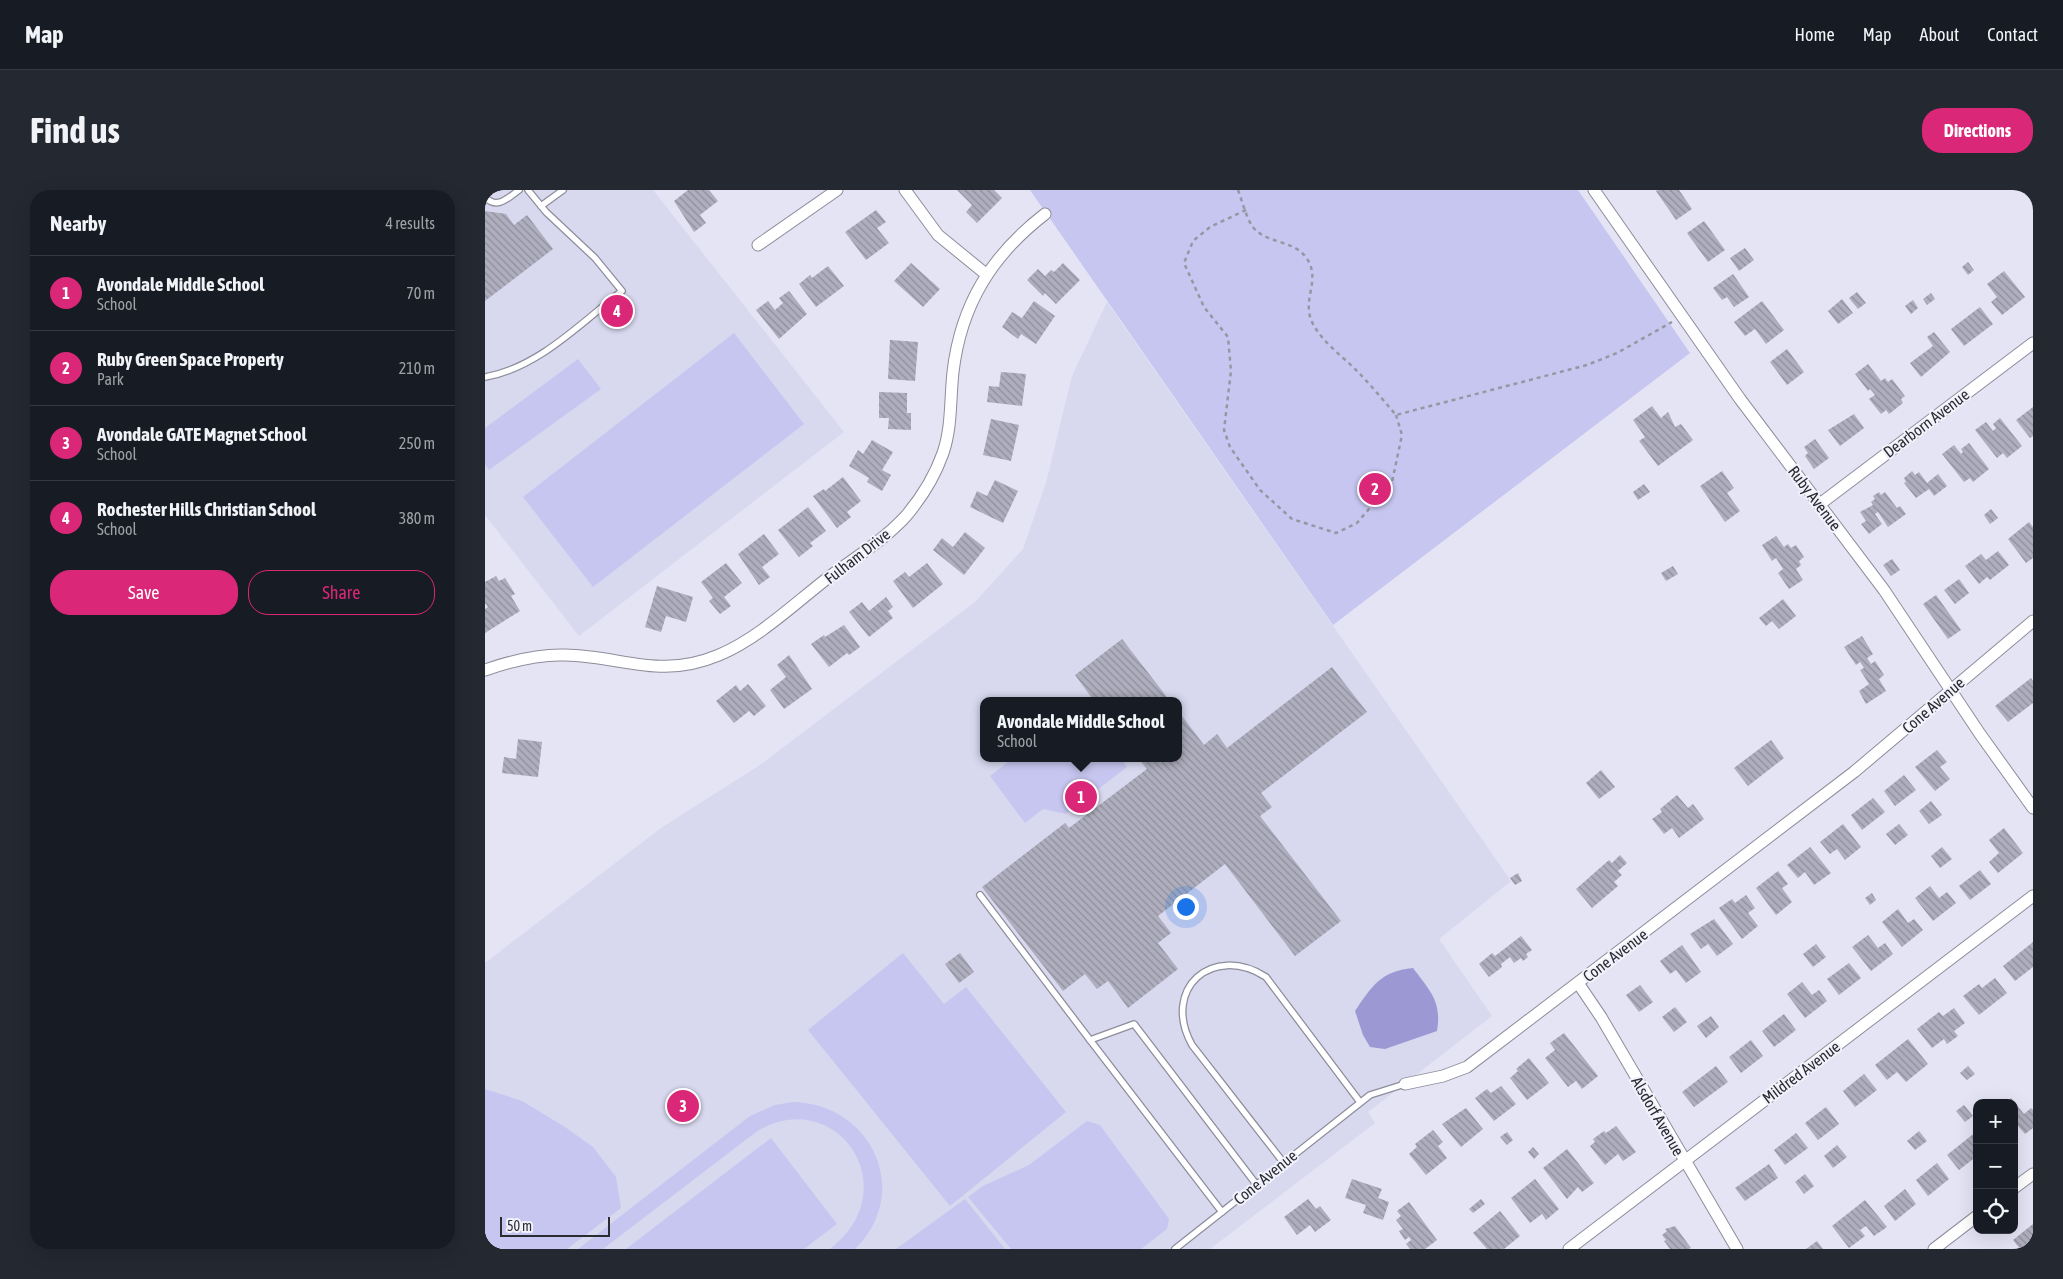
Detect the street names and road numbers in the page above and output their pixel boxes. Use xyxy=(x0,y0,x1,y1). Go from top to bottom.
street label: Dearborn Avenue xyxy=(1880,385,1972,461)
street label: Ruby Avenue xyxy=(1784,462,1845,534)
street label: Fulham Drive xyxy=(821,525,893,587)
street label: Cone Avenue xyxy=(1898,673,1968,737)
street label: Cone Avenue xyxy=(1579,925,1651,985)
street label: Mildred Avenue xyxy=(1759,1037,1843,1107)
street label: Alsdorf Avenue xyxy=(1628,1073,1688,1159)
street label: Cone Avenue xyxy=(1230,1146,1300,1208)

